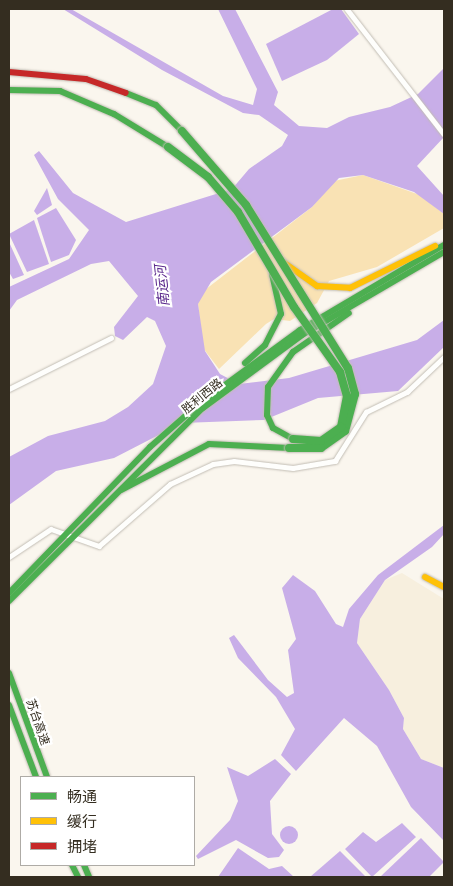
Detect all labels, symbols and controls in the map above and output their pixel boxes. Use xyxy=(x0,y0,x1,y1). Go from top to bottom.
water label: 南运河 xyxy=(151,264,173,308)
street label: 胜利西路 xyxy=(179,375,225,417)
street label: 苏台高速 xyxy=(23,697,53,747)
legend xyxy=(20,776,195,866)
text: 畅通 xyxy=(67,786,97,806)
text: 缓行 xyxy=(67,811,97,831)
text: 拥堵 xyxy=(67,836,97,856)

